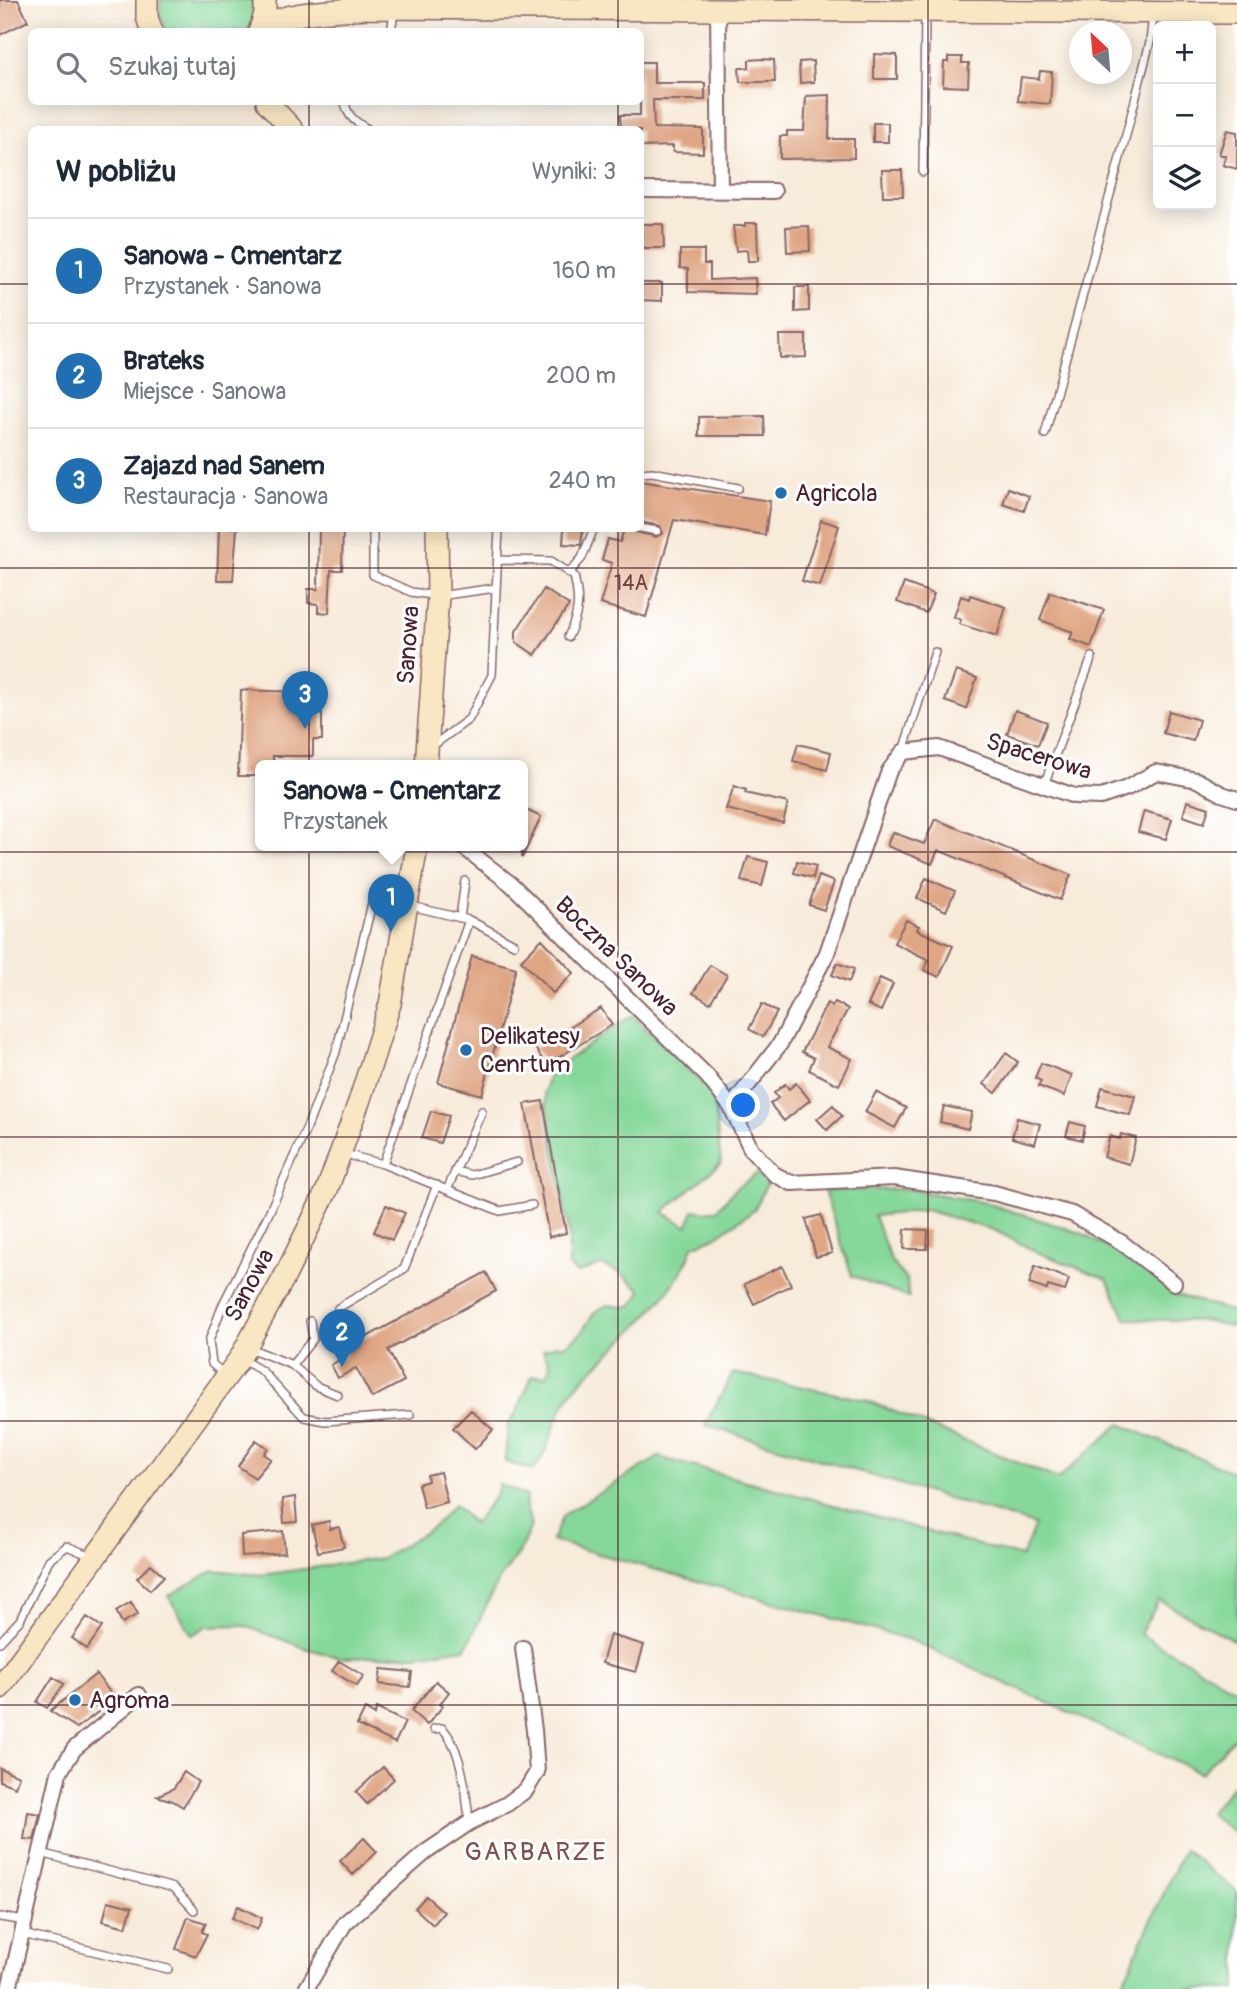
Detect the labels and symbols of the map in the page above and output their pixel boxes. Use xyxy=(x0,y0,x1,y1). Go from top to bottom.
north arrow xyxy=(1069,21,1132,84)
place label: Agricola xyxy=(795,479,877,508)
marker: Agricola xyxy=(773,485,789,501)
house number: 14A xyxy=(614,570,648,597)
street label: Sanowa xyxy=(391,605,426,685)
pin: 3 xyxy=(282,671,328,729)
street label: Spacerowa xyxy=(983,727,1095,786)
pin: 1 xyxy=(368,874,414,932)
street label: Boczna Sanowa xyxy=(549,890,684,1022)
place label: Delikatesy Cenrtum xyxy=(480,1022,580,1079)
marker: Delikatesy Cenrtum xyxy=(458,1042,474,1058)
your location xyxy=(726,1088,760,1122)
street label: Sanowa xyxy=(218,1244,281,1327)
pin: 2 xyxy=(319,1309,365,1367)
place label: Agroma xyxy=(89,1686,169,1715)
marker: Agroma xyxy=(67,1692,83,1708)
district label: GARBARZE xyxy=(464,1836,608,1868)

